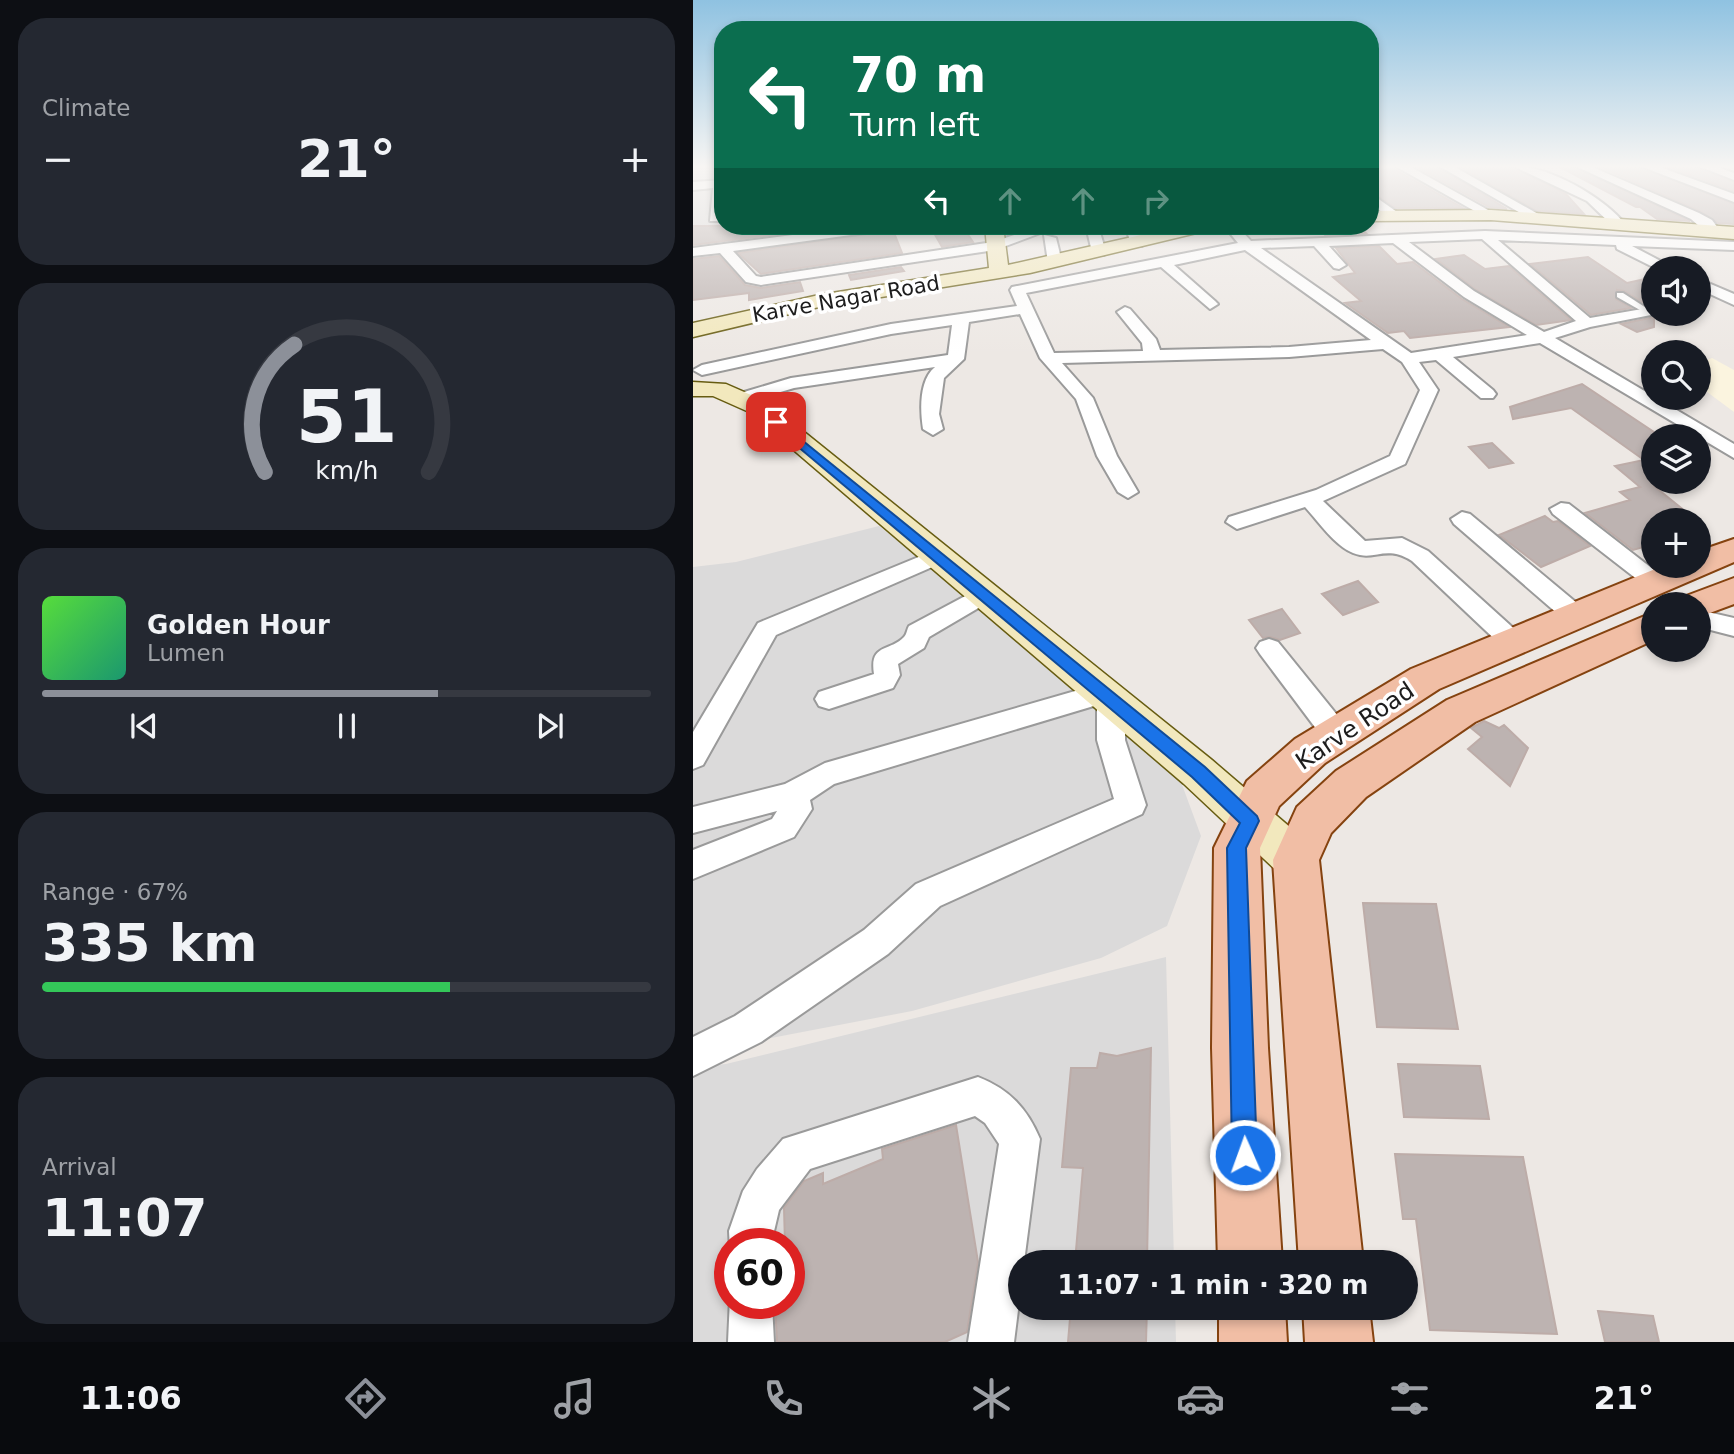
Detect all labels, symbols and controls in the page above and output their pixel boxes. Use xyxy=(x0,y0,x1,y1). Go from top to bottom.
text: 70 m xyxy=(850,47,986,104)
icon: left xyxy=(735,49,826,140)
text: Climate xyxy=(42,95,131,121)
text: Turn left xyxy=(850,106,980,144)
text: 21° xyxy=(297,129,396,189)
text: − xyxy=(42,137,74,181)
text: + xyxy=(619,137,651,181)
icon: left xyxy=(918,182,956,220)
icon: ahead xyxy=(991,182,1029,220)
icon: ahead xyxy=(1064,182,1102,220)
icon: right xyxy=(1137,182,1175,220)
map controls xyxy=(1641,256,1711,662)
button: sound xyxy=(1641,256,1711,326)
street label: Karve Nagar Road xyxy=(750,271,942,327)
button: search xyxy=(1641,340,1711,410)
text: 51 xyxy=(296,375,397,460)
pin xyxy=(746,392,806,452)
icon: arrive xyxy=(757,403,795,441)
button: layers xyxy=(1641,424,1711,494)
text: km/h xyxy=(315,456,378,485)
button: + xyxy=(1641,508,1711,578)
button: − xyxy=(1641,592,1711,662)
text: Golden Hour xyxy=(147,610,330,640)
text: Lumen xyxy=(147,640,225,666)
street label: Karve Road xyxy=(1290,676,1420,776)
icon: previous xyxy=(125,707,163,745)
icon: pause xyxy=(328,707,366,745)
icon: next xyxy=(531,707,569,745)
text: Range · 67% xyxy=(42,879,188,905)
text: 335 km xyxy=(42,913,257,973)
position arrow xyxy=(1208,1118,1282,1192)
text: Arrival xyxy=(42,1154,117,1180)
text: 11:07 xyxy=(42,1188,208,1248)
speed limit sign: 60 xyxy=(714,1228,805,1319)
text: 11:07 · 1 min · 320 m xyxy=(1058,1270,1368,1300)
icon: directions xyxy=(341,1374,390,1423)
icon: music xyxy=(550,1374,599,1423)
icon: phone xyxy=(759,1374,808,1423)
icon: climate xyxy=(967,1374,1016,1423)
icon: car xyxy=(1176,1374,1225,1423)
icon: filters xyxy=(1385,1374,1434,1423)
text: 11:06 xyxy=(80,1379,182,1417)
text: 21° xyxy=(1594,1379,1654,1417)

